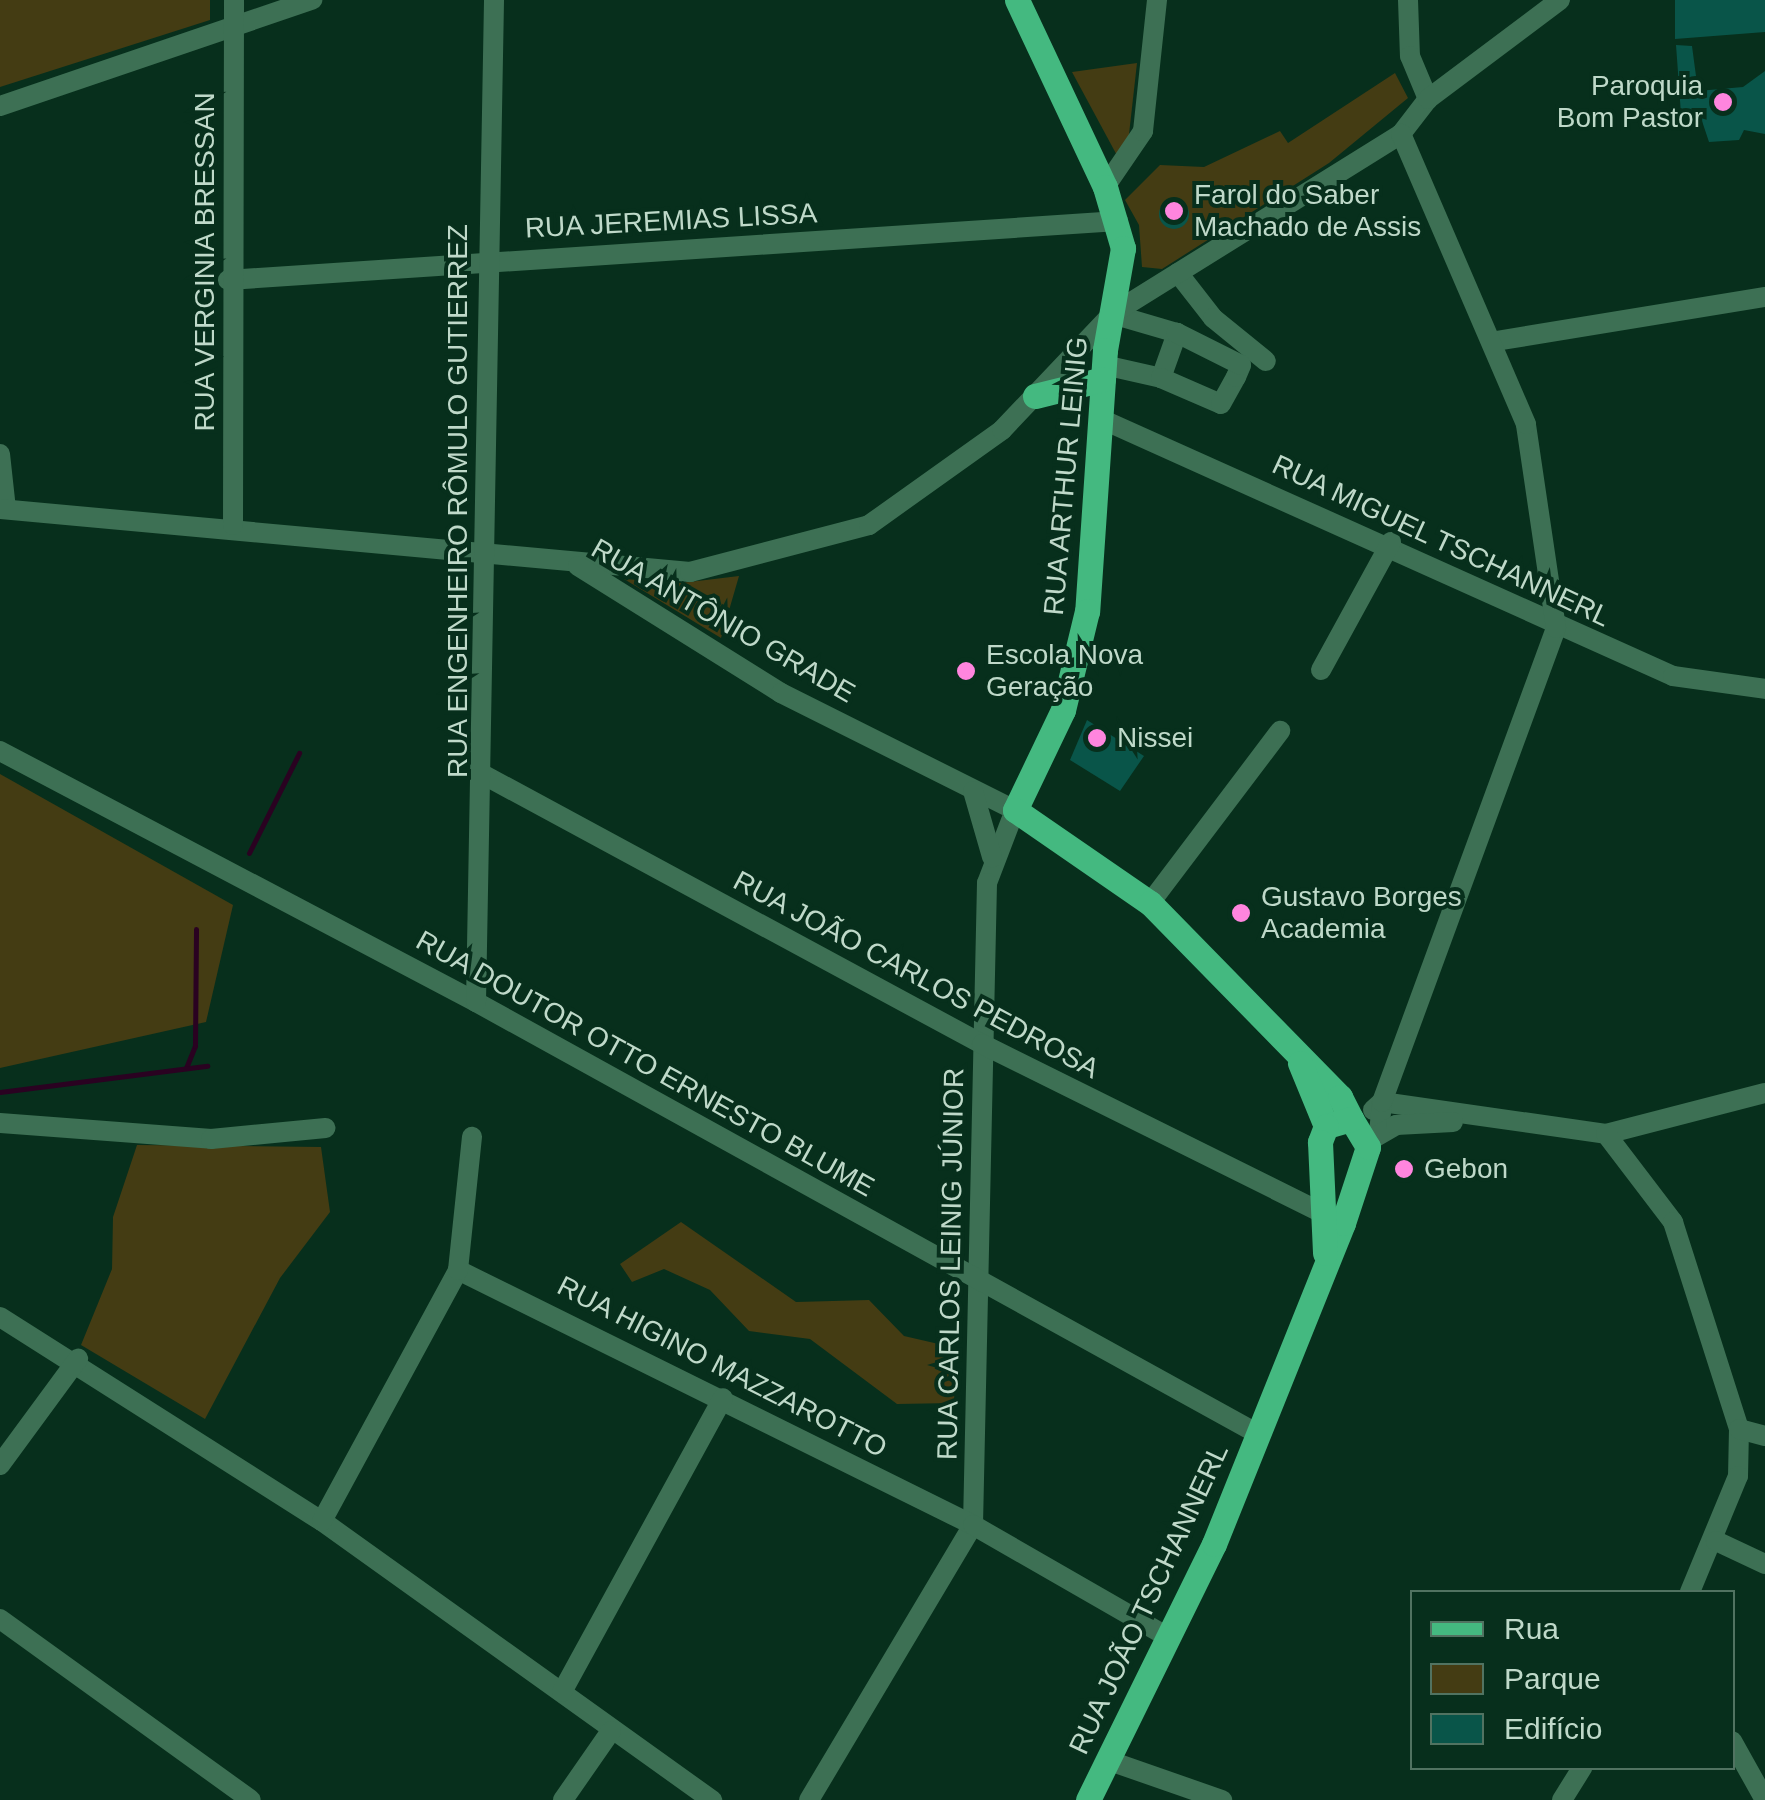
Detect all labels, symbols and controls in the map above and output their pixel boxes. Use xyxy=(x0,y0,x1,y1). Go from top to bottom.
place label: Paroquia Bom Pastor xyxy=(1557,69,1703,135)
street label: RUA VERGINIA BRESSAN xyxy=(188,91,222,433)
marker: Paroquia Bom Pastor xyxy=(1712,91,1734,113)
place label: Farol do Saber Machado de Assis xyxy=(1194,178,1423,244)
street label: RUA JEREMIAS LISSA xyxy=(523,197,819,245)
marker: Farol do Saber Machado de Assis xyxy=(1163,200,1185,222)
street label: RUA ENGENHEIRO RÔMULO GUTIERREZ xyxy=(441,223,475,779)
street label: RUA ARTHUR LEINIG xyxy=(1037,334,1095,618)
street label: RUA MIGUEL TSCHANNERL xyxy=(1265,447,1617,635)
street label: RUA ANTÔNIO GRADE xyxy=(584,531,862,711)
place label: Escola Nova Geração xyxy=(986,638,1143,704)
marker: Escola Nova Geração xyxy=(955,660,977,682)
place label: Nissei xyxy=(1117,721,1193,755)
marker: Nissei xyxy=(1086,727,1108,749)
street label: RUA JOÃO CARLOS PEDROSA xyxy=(727,864,1105,1086)
place label: Gustavo Borges Academia xyxy=(1261,880,1462,946)
marker: Gustavo Borges Academia xyxy=(1230,902,1252,924)
street label: RUA DOUTOR OTTO ERNESTO BLUME xyxy=(410,923,880,1205)
street label: RUA CARLOS LEINIG JÚNIOR xyxy=(931,1067,971,1461)
place label: Gebon xyxy=(1424,1152,1508,1186)
marker: Gebon xyxy=(1393,1158,1415,1180)
street label: RUA HIGINO MAZZAROTTO xyxy=(551,1269,893,1465)
street label: RUA JOÃO TSCHANNERL xyxy=(1062,1438,1236,1760)
legend xyxy=(1410,1590,1735,1770)
text: Rua xyxy=(1504,1612,1559,1645)
text: Parque xyxy=(1504,1662,1601,1695)
text: Edifício xyxy=(1504,1712,1602,1745)

